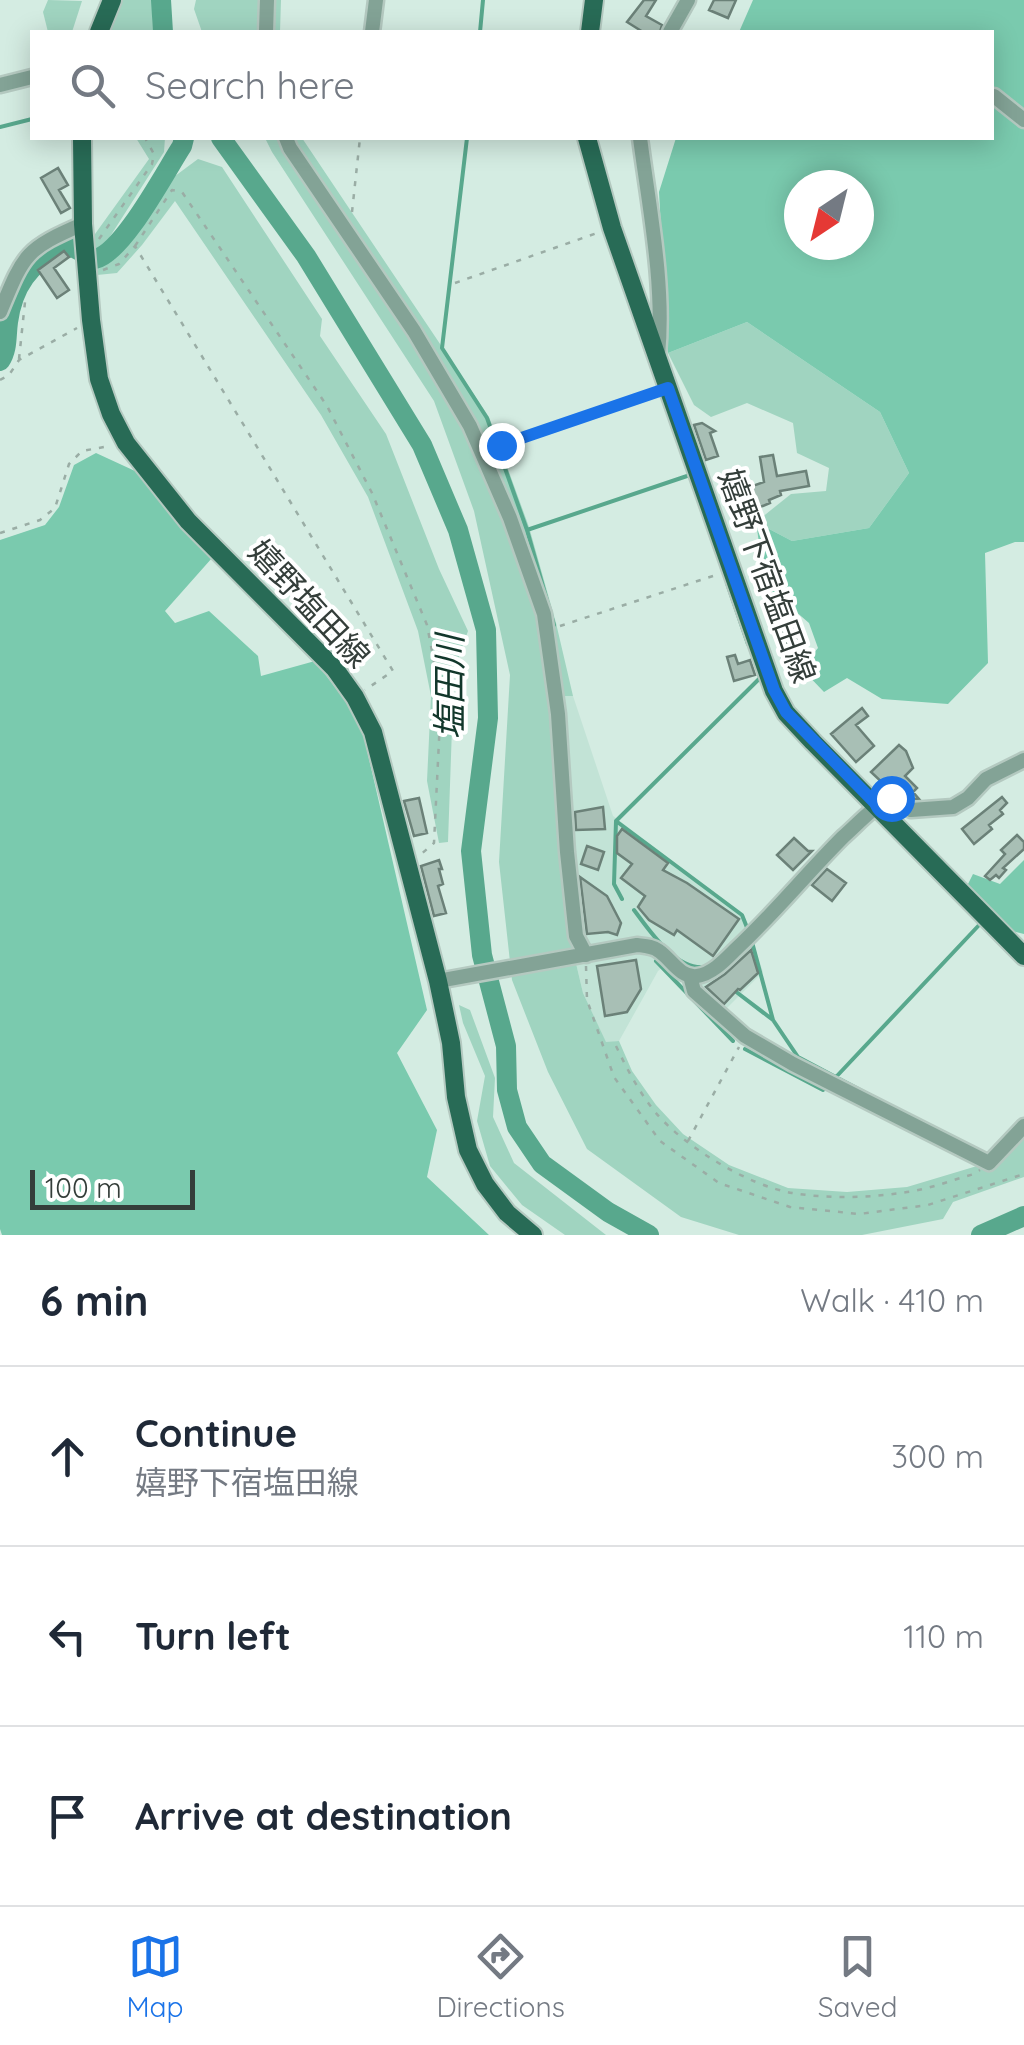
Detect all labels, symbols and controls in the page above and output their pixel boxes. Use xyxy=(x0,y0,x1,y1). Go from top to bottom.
search box xyxy=(30,30,994,140)
icon: search xyxy=(65,58,120,113)
text: Search here xyxy=(145,61,355,109)
north arrow xyxy=(784,170,874,260)
route end xyxy=(479,423,525,469)
street label: 嬉野下宿塩田線 xyxy=(711,464,825,688)
street label: 嬉野塩田線 xyxy=(241,531,379,675)
water label: 塩田川 xyxy=(427,631,471,740)
route start xyxy=(869,776,915,822)
scale bar xyxy=(30,1165,195,1210)
text: 100 m xyxy=(45,1170,122,1205)
text: 6 min xyxy=(40,1274,149,1327)
text: Walk · 410 m xyxy=(800,1280,984,1320)
text: Continue xyxy=(135,1409,297,1457)
icon: ahead xyxy=(40,1429,95,1484)
text: 300 m xyxy=(891,1436,984,1476)
text: 嬉野下宿塩田線 xyxy=(135,1462,359,1502)
icon: left xyxy=(40,1609,95,1664)
text: Turn left xyxy=(135,1612,291,1660)
text: 110 m xyxy=(903,1616,984,1656)
icon: arrive xyxy=(40,1789,95,1844)
text: Arrive at destination xyxy=(135,1792,512,1840)
tab: Map xyxy=(126,1929,184,2024)
tab: Directions xyxy=(436,1929,565,2024)
tab: Saved xyxy=(818,1929,898,2024)

